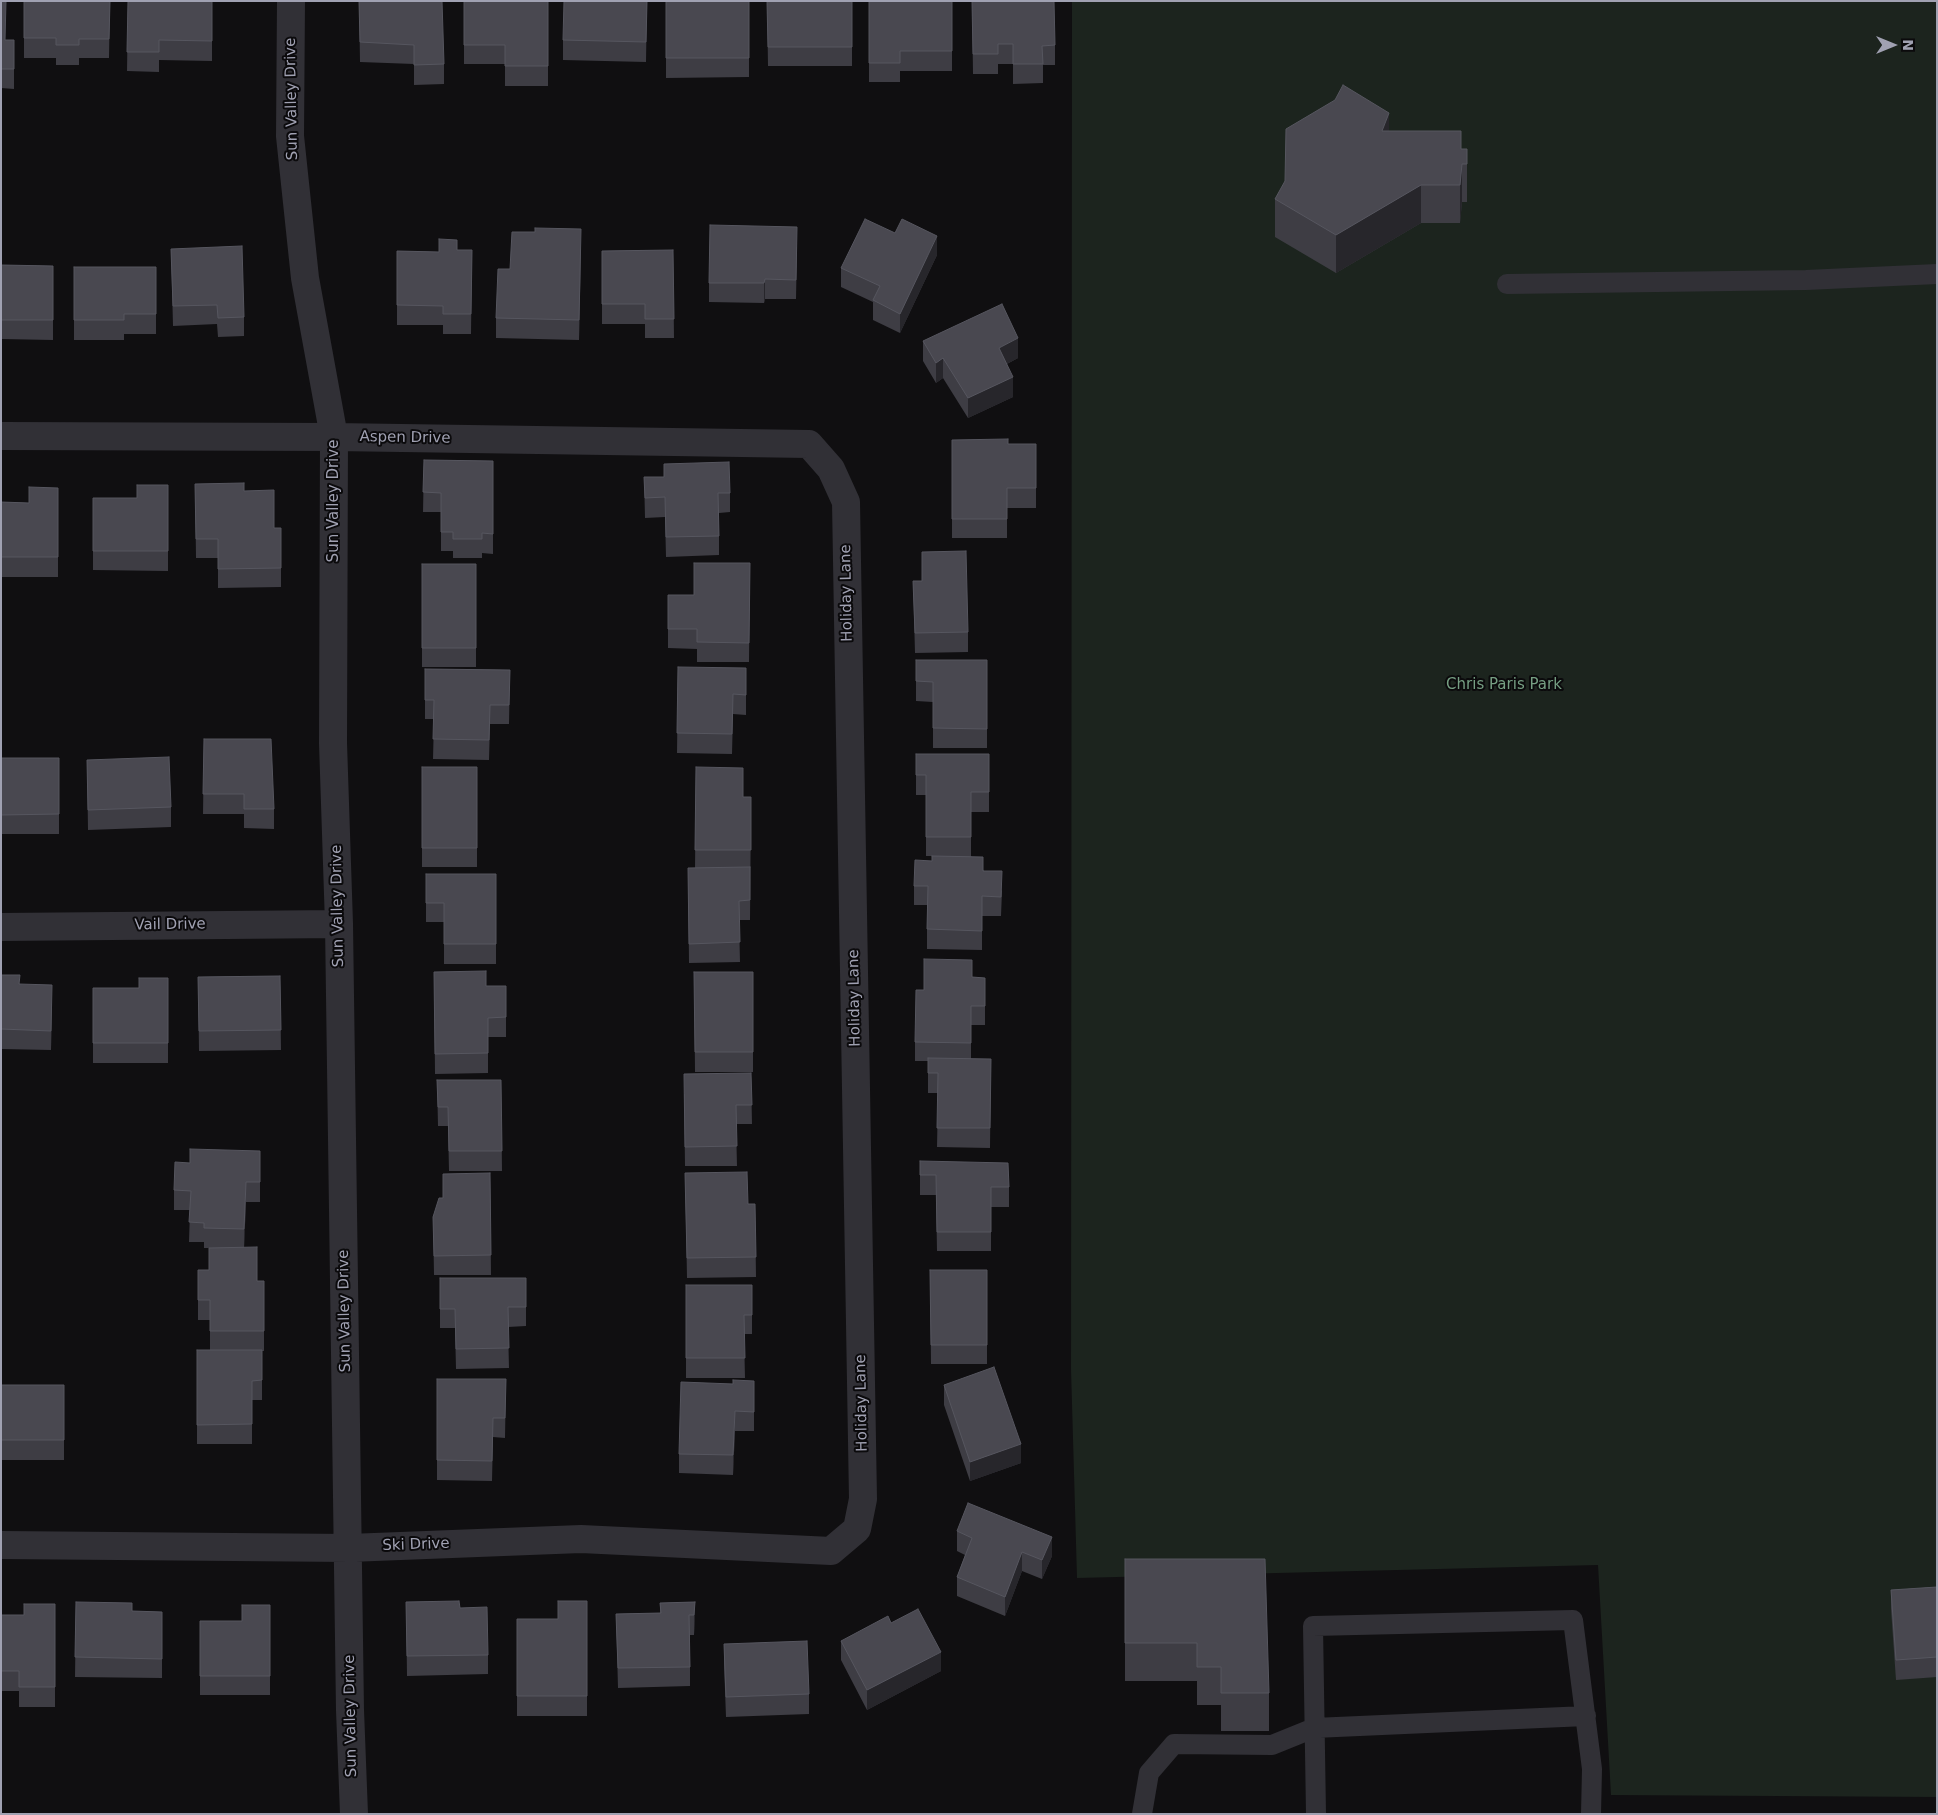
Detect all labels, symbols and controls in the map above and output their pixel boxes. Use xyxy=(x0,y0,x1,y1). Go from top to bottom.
north arrow xyxy=(1868,20,1918,70)
street label: Sun Valley Drive xyxy=(282,37,302,161)
text: N xyxy=(1900,39,1916,51)
street label: Aspen Drive xyxy=(359,428,451,448)
street label: Sun Valley Drive xyxy=(325,440,343,562)
street label: Holiday Lane xyxy=(837,544,857,642)
park label: Chris Paris Park xyxy=(1446,676,1562,694)
street label: Sun Valley Drive xyxy=(328,844,348,968)
street label: Vail Drive xyxy=(134,915,206,935)
street label: Holiday Lane xyxy=(845,949,865,1047)
street label: Sun Valley Drive xyxy=(335,1249,355,1373)
street label: Holiday Lane xyxy=(852,1354,872,1452)
street label: Ski Drive xyxy=(382,1535,450,1555)
street label: Sun Valley Drive xyxy=(341,1654,361,1778)

